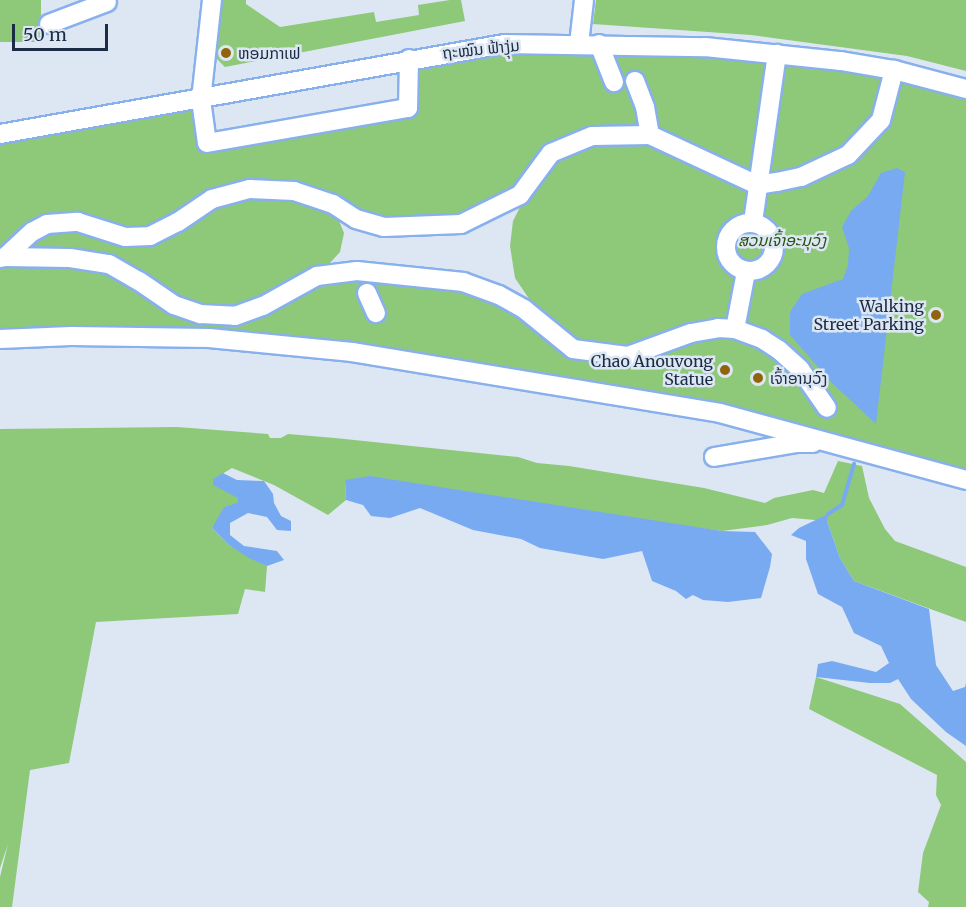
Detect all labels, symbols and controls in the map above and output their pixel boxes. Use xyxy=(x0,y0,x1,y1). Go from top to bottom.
scale bar xyxy=(15,12,111,50)
text: 50 m xyxy=(23,23,67,46)
street label: ຖະໝົນ ຟ້າງຸ່ມ xyxy=(441,35,521,63)
place label: ຫອມກາເຟ xyxy=(238,43,301,63)
marker: ຫອມກາເຟ xyxy=(219,46,233,60)
park label: ສວນເຈົ້າອະນຸວົງ xyxy=(738,230,826,250)
place label: Walking Street Parking xyxy=(814,296,924,334)
marker: Walking Street Parking xyxy=(929,308,943,322)
place label: Chao Anouvong Statue xyxy=(591,351,713,389)
marker: Chao Anouvong Statue xyxy=(718,363,732,377)
place label: ເຈົ້າອານຸວົງ xyxy=(770,368,828,388)
marker: ເຈົ້າອານຸວົງ xyxy=(751,371,765,385)

